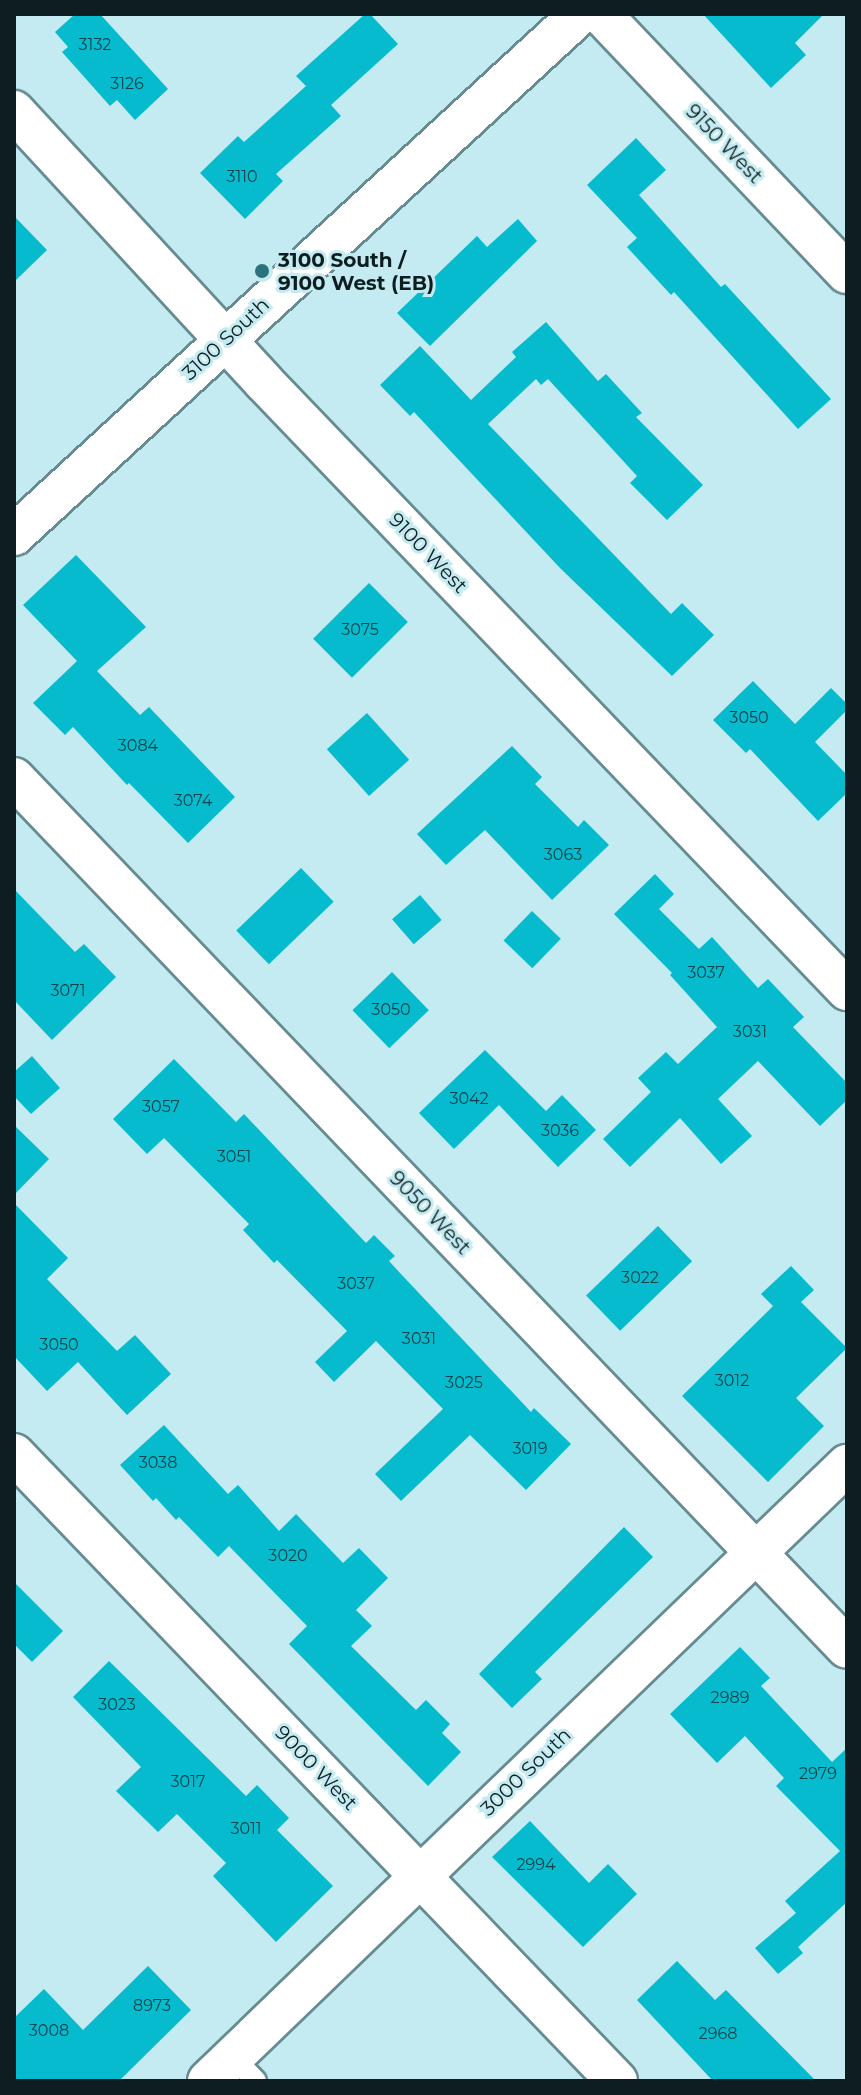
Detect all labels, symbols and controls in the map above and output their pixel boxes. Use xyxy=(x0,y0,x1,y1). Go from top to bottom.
house number: 3132 xyxy=(79,35,111,55)
house number: 3126 xyxy=(110,74,144,94)
street label: 9150 West xyxy=(681,100,767,188)
house number: 3110 xyxy=(226,167,258,187)
place label: 3100 South / 9100 West (EB) xyxy=(278,248,434,295)
marker: 3100 South / 9100 West (EB) xyxy=(253,262,271,280)
street label: 3100 South xyxy=(178,293,274,385)
street label: 9100 West xyxy=(384,508,472,598)
house number: 3075 xyxy=(341,620,379,640)
house number: 3050 xyxy=(729,708,769,728)
house number: 3084 xyxy=(118,736,158,756)
house number: 3074 xyxy=(174,791,212,811)
house number: 3063 xyxy=(544,845,582,865)
house number: 3037 xyxy=(687,963,725,983)
house number: 3071 xyxy=(51,981,85,1001)
house number: 3050 xyxy=(371,1000,411,1020)
house number: 3031 xyxy=(733,1022,767,1042)
house number: 3042 xyxy=(449,1089,489,1109)
house number: 3057 xyxy=(142,1097,180,1117)
house number: 3036 xyxy=(541,1121,579,1141)
house number: 3051 xyxy=(217,1147,251,1167)
street label: 9050 West xyxy=(384,1166,476,1260)
house number: 3022 xyxy=(621,1268,659,1288)
house number: 3037 xyxy=(337,1274,375,1294)
house number: 3031 xyxy=(402,1329,436,1349)
house number: 3050 xyxy=(39,1335,79,1355)
house number: 3012 xyxy=(715,1371,749,1391)
house number: 3025 xyxy=(445,1373,483,1393)
house number: 3019 xyxy=(512,1439,548,1459)
house number: 3038 xyxy=(139,1453,177,1473)
house number: 3020 xyxy=(268,1546,308,1566)
house number: 2989 xyxy=(711,1688,749,1708)
house number: 3023 xyxy=(98,1695,136,1715)
street label: 9000 West xyxy=(270,1721,362,1815)
street label: 3000 South xyxy=(476,1723,576,1821)
house number: 2979 xyxy=(799,1764,837,1784)
house number: 3017 xyxy=(171,1772,205,1792)
house number: 3011 xyxy=(230,1819,262,1839)
house number: 2994 xyxy=(516,1855,556,1875)
house number: 8973 xyxy=(133,1996,171,2016)
house number: 3008 xyxy=(29,2021,69,2041)
house number: 2968 xyxy=(699,2024,737,2044)

